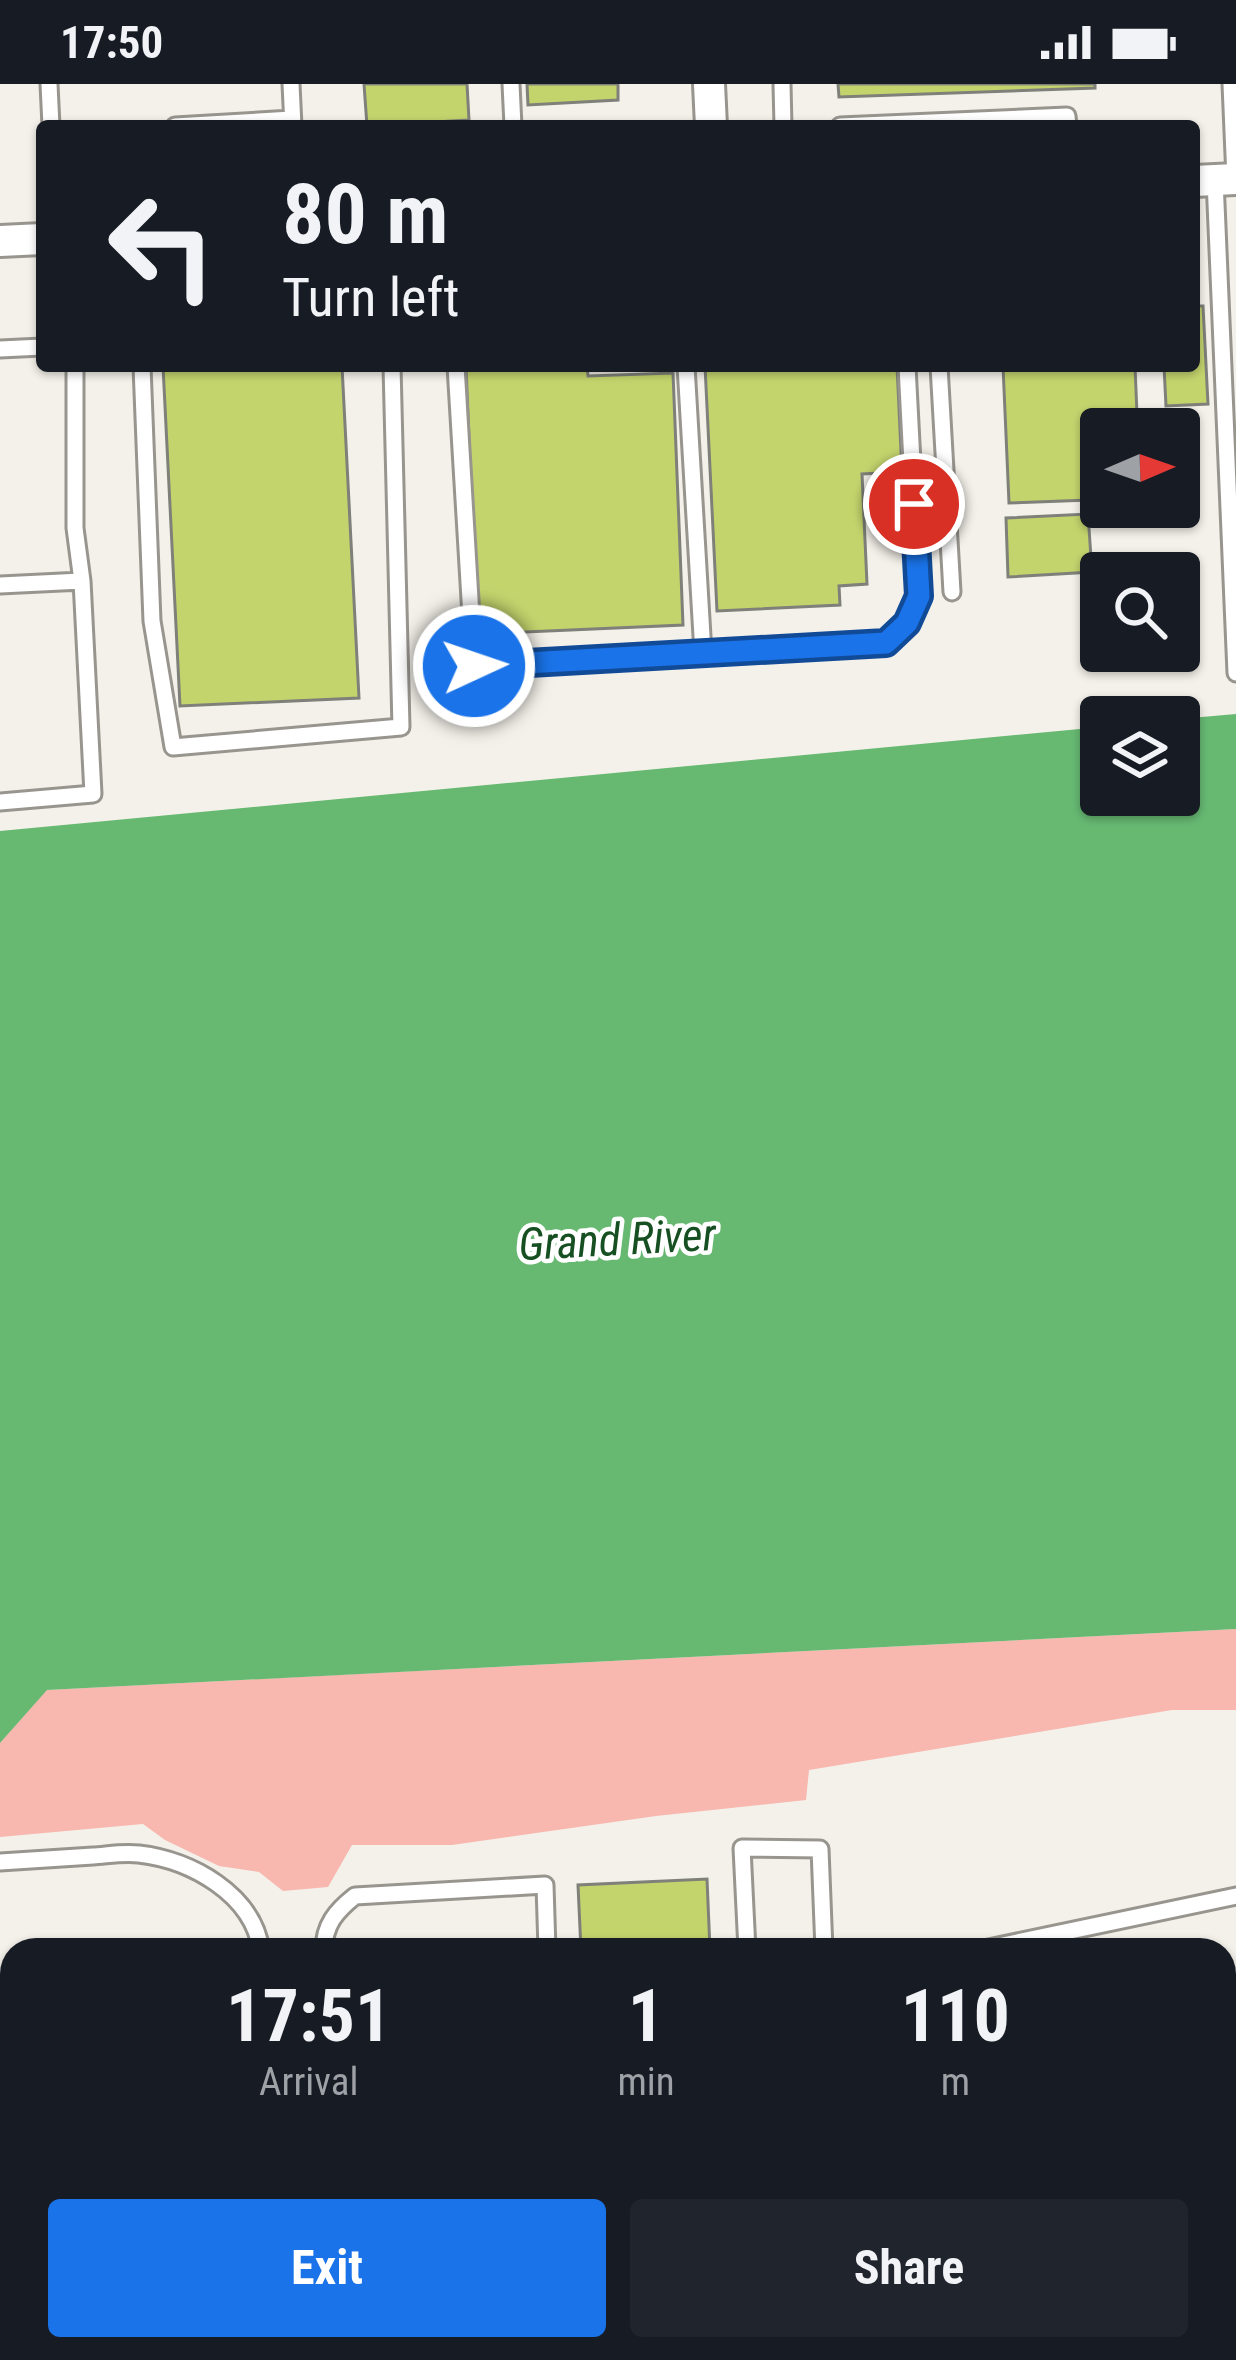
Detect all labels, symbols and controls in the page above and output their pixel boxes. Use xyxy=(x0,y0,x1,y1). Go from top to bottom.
text: 17:50 xyxy=(60,16,163,69)
text: 80 m xyxy=(282,165,449,264)
icon: left xyxy=(84,168,240,324)
text: Turn left xyxy=(282,266,459,329)
north arrow xyxy=(1080,408,1200,528)
map controls xyxy=(1080,408,1200,816)
pin xyxy=(863,453,965,555)
icon: arrive xyxy=(881,471,947,537)
button: search xyxy=(1080,552,1200,672)
position arrow xyxy=(411,603,537,729)
button: layers xyxy=(1080,696,1200,816)
water label: Grand River xyxy=(517,1208,719,1271)
text: 17:51 xyxy=(226,1974,391,2059)
text: 1 xyxy=(628,1974,664,2059)
text: 110 xyxy=(901,1974,1010,2059)
text: Arrival xyxy=(259,2059,358,2105)
text: min xyxy=(617,2059,675,2105)
text: m xyxy=(941,2059,970,2105)
button: Exit xyxy=(48,2199,606,2337)
button: Share xyxy=(630,2199,1188,2337)

